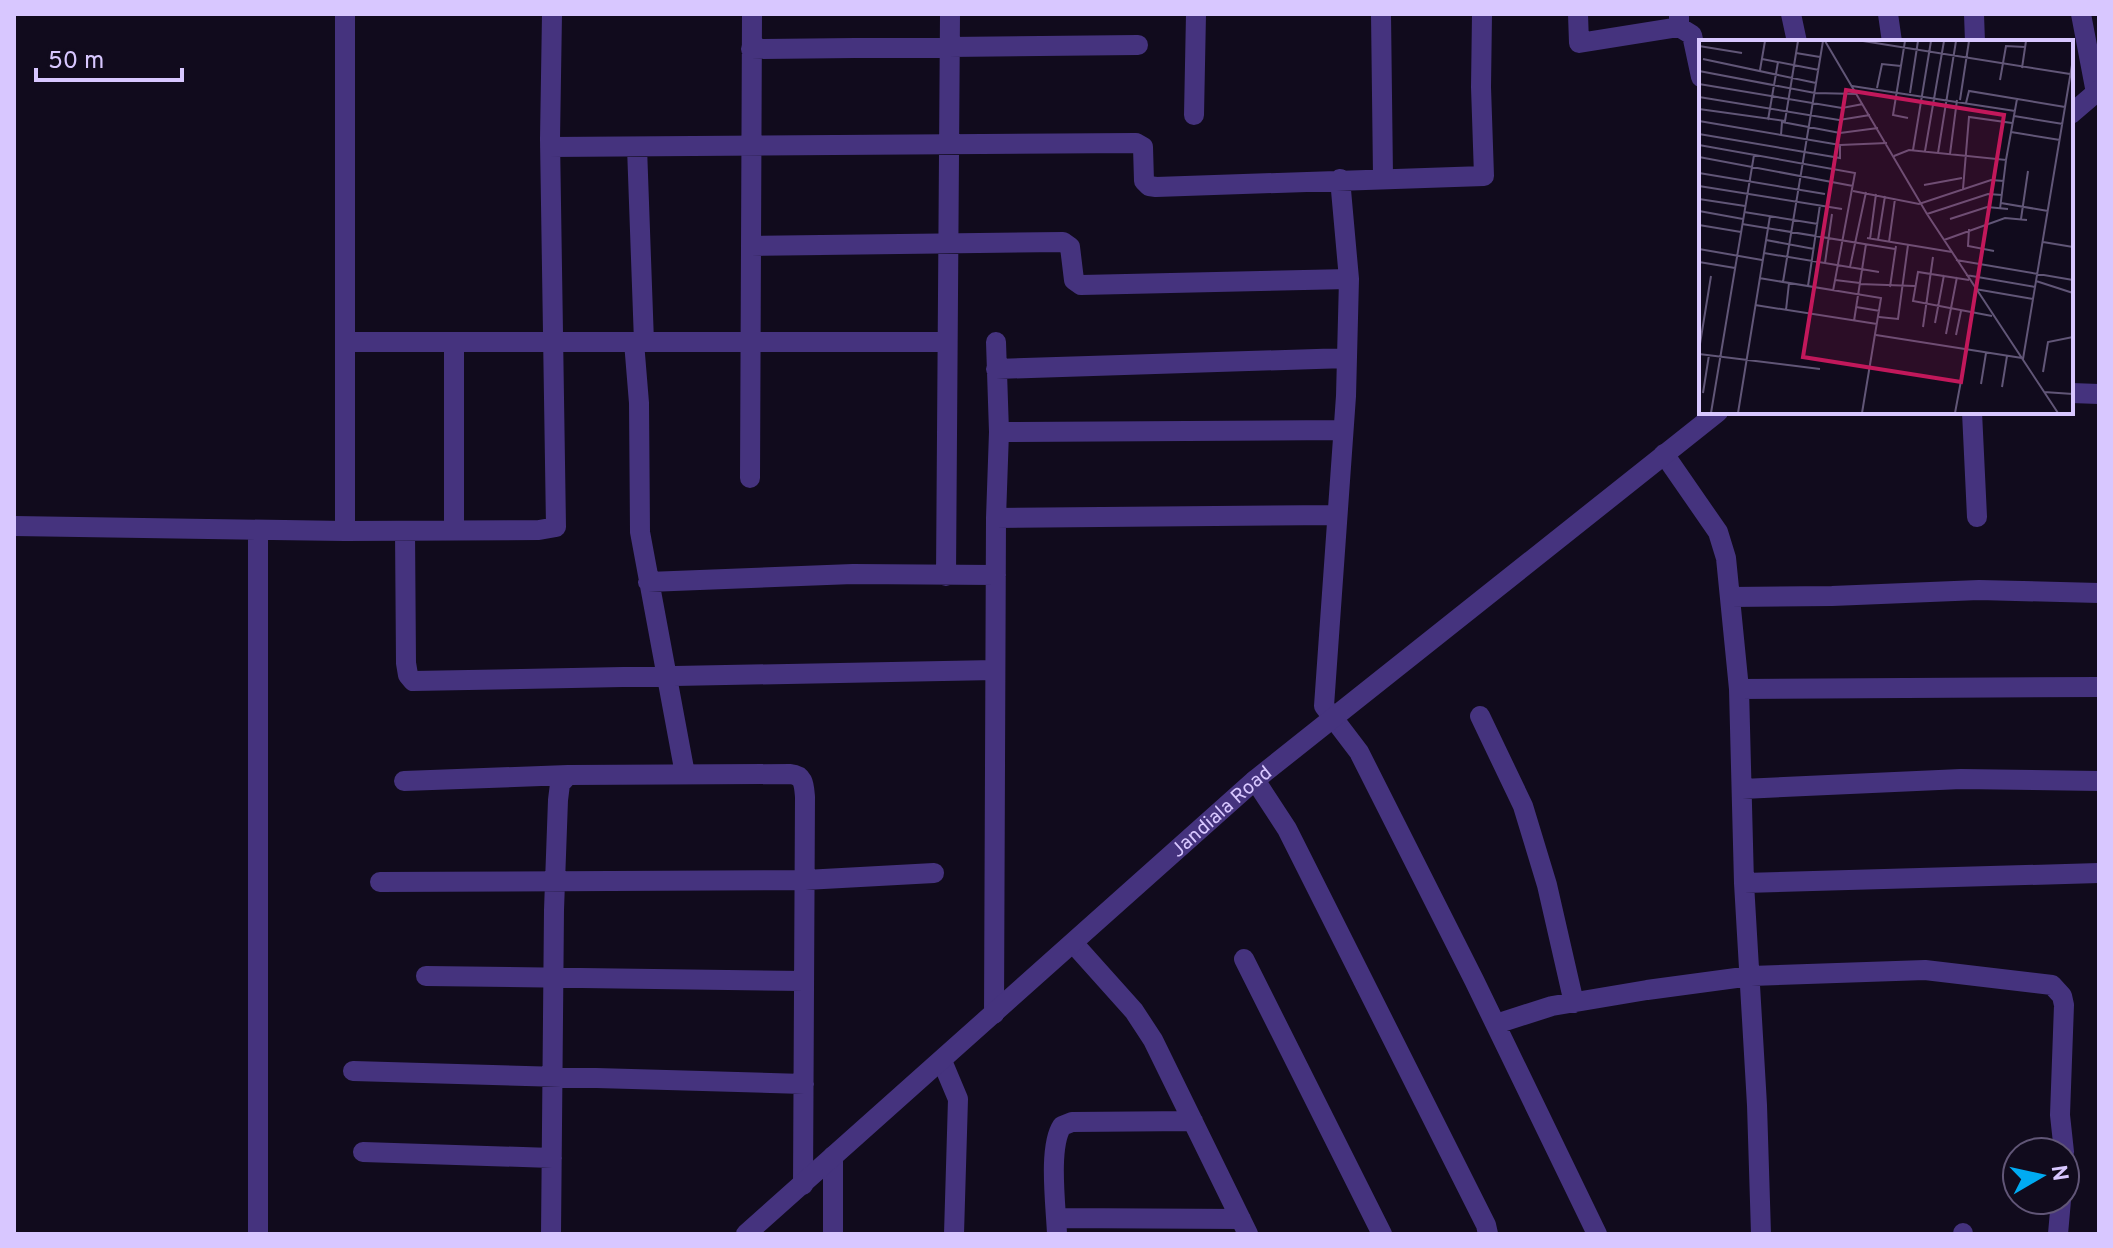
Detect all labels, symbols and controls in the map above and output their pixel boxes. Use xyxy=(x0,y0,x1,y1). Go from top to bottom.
scale bar xyxy=(36,32,182,82)
inset map xyxy=(1699,40,2073,414)
text: 50 m xyxy=(48,47,104,77)
street label: Jandiala Road xyxy=(1166,761,1278,864)
north arrow xyxy=(2001,1136,2081,1216)
text: N xyxy=(2044,1163,2073,1183)

